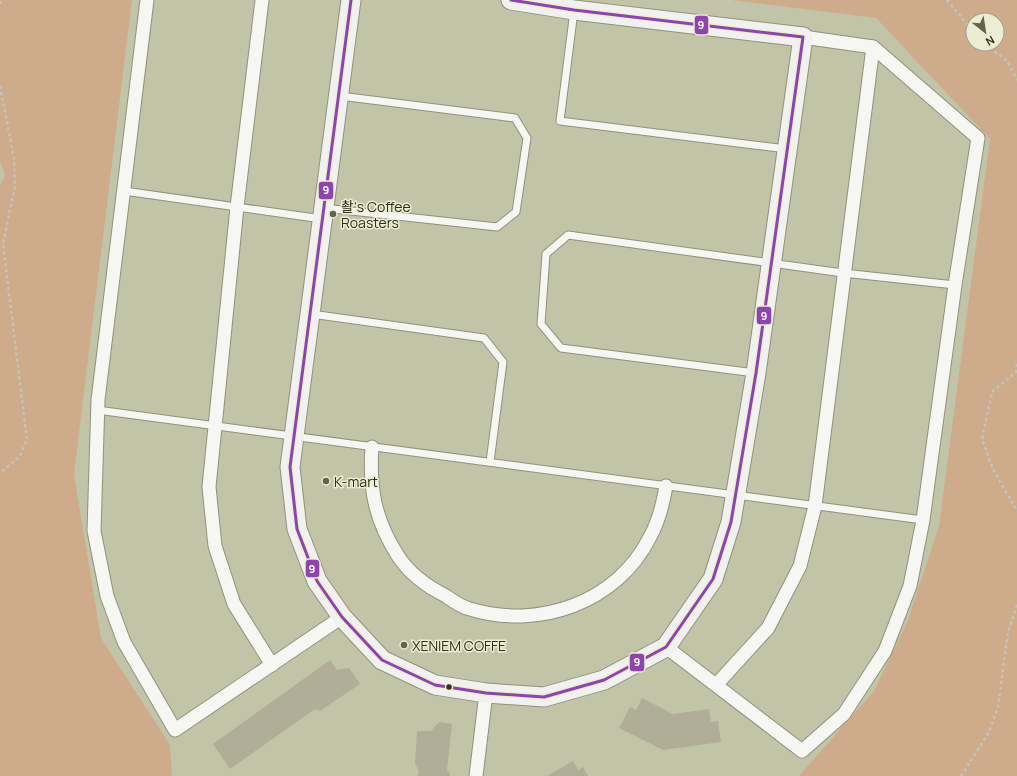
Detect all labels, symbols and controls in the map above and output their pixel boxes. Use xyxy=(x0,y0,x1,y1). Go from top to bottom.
north arrow xyxy=(965,12,1005,52)
line badge: 9 xyxy=(694,15,709,35)
text: 9 xyxy=(698,17,705,32)
text: N xyxy=(983,33,997,50)
line badge: 9 xyxy=(318,181,334,200)
text: 9 xyxy=(323,182,330,197)
place label: 촬's Coffee Roasters xyxy=(341,197,411,232)
marker: 촬's Coffee Roasters xyxy=(328,209,338,219)
line badge: 9 xyxy=(756,306,772,325)
text: 9 xyxy=(761,308,768,323)
place label: K-mart xyxy=(334,472,378,491)
marker: K-mart xyxy=(321,476,331,486)
line badge: 9 xyxy=(305,559,320,578)
text: 9 xyxy=(309,561,316,576)
place label: XENIEM COFFE xyxy=(412,636,506,655)
marker: XENIEM COFFE xyxy=(399,640,409,650)
line badge: 9 xyxy=(629,653,645,672)
text: 9 xyxy=(634,654,641,669)
unlabelled marker xyxy=(444,682,454,692)

